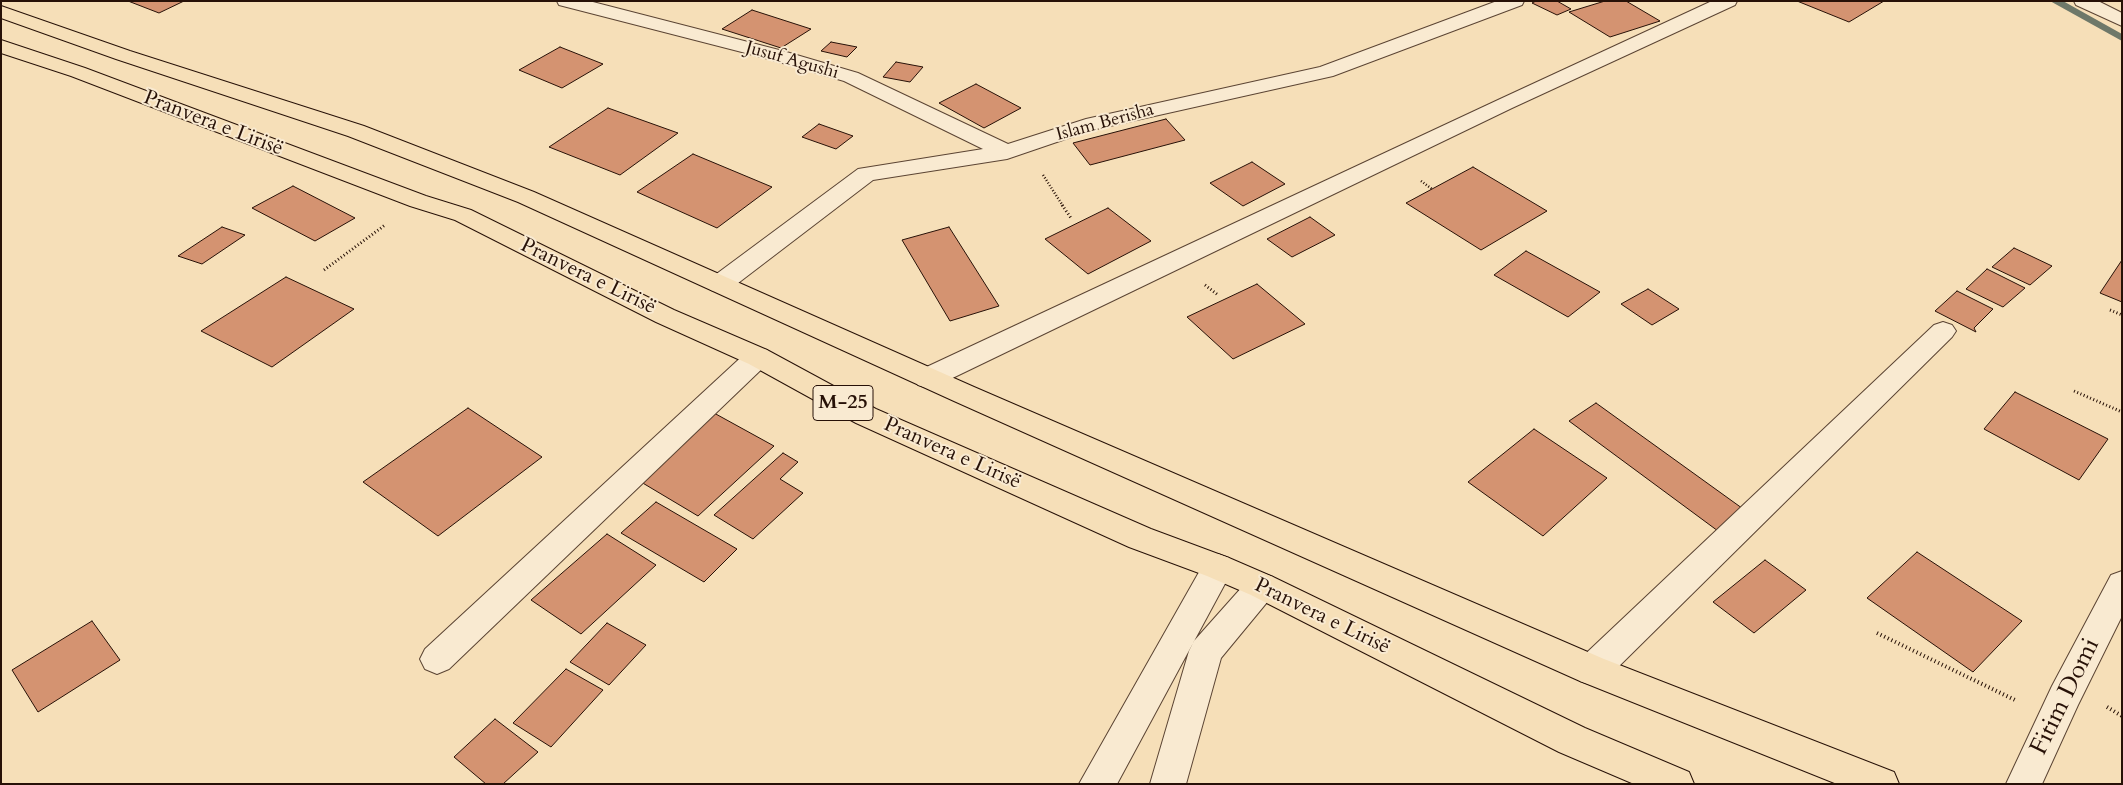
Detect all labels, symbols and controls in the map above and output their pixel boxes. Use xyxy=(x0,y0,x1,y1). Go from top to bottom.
street label: Jusuf Agushi xyxy=(743,37,841,85)
street label: Pranvera e Lirisë xyxy=(140,86,286,162)
street label: Islam Berisha xyxy=(1054,100,1156,146)
street label: Pranvera e Lirisë xyxy=(516,233,660,321)
road number: M-25 xyxy=(813,386,873,420)
street label: Pranvera e Lirisë xyxy=(879,412,1025,496)
street label: Pranvera e Lirisë xyxy=(1250,573,1394,661)
street label: Fitim Domi xyxy=(2025,634,2107,760)

